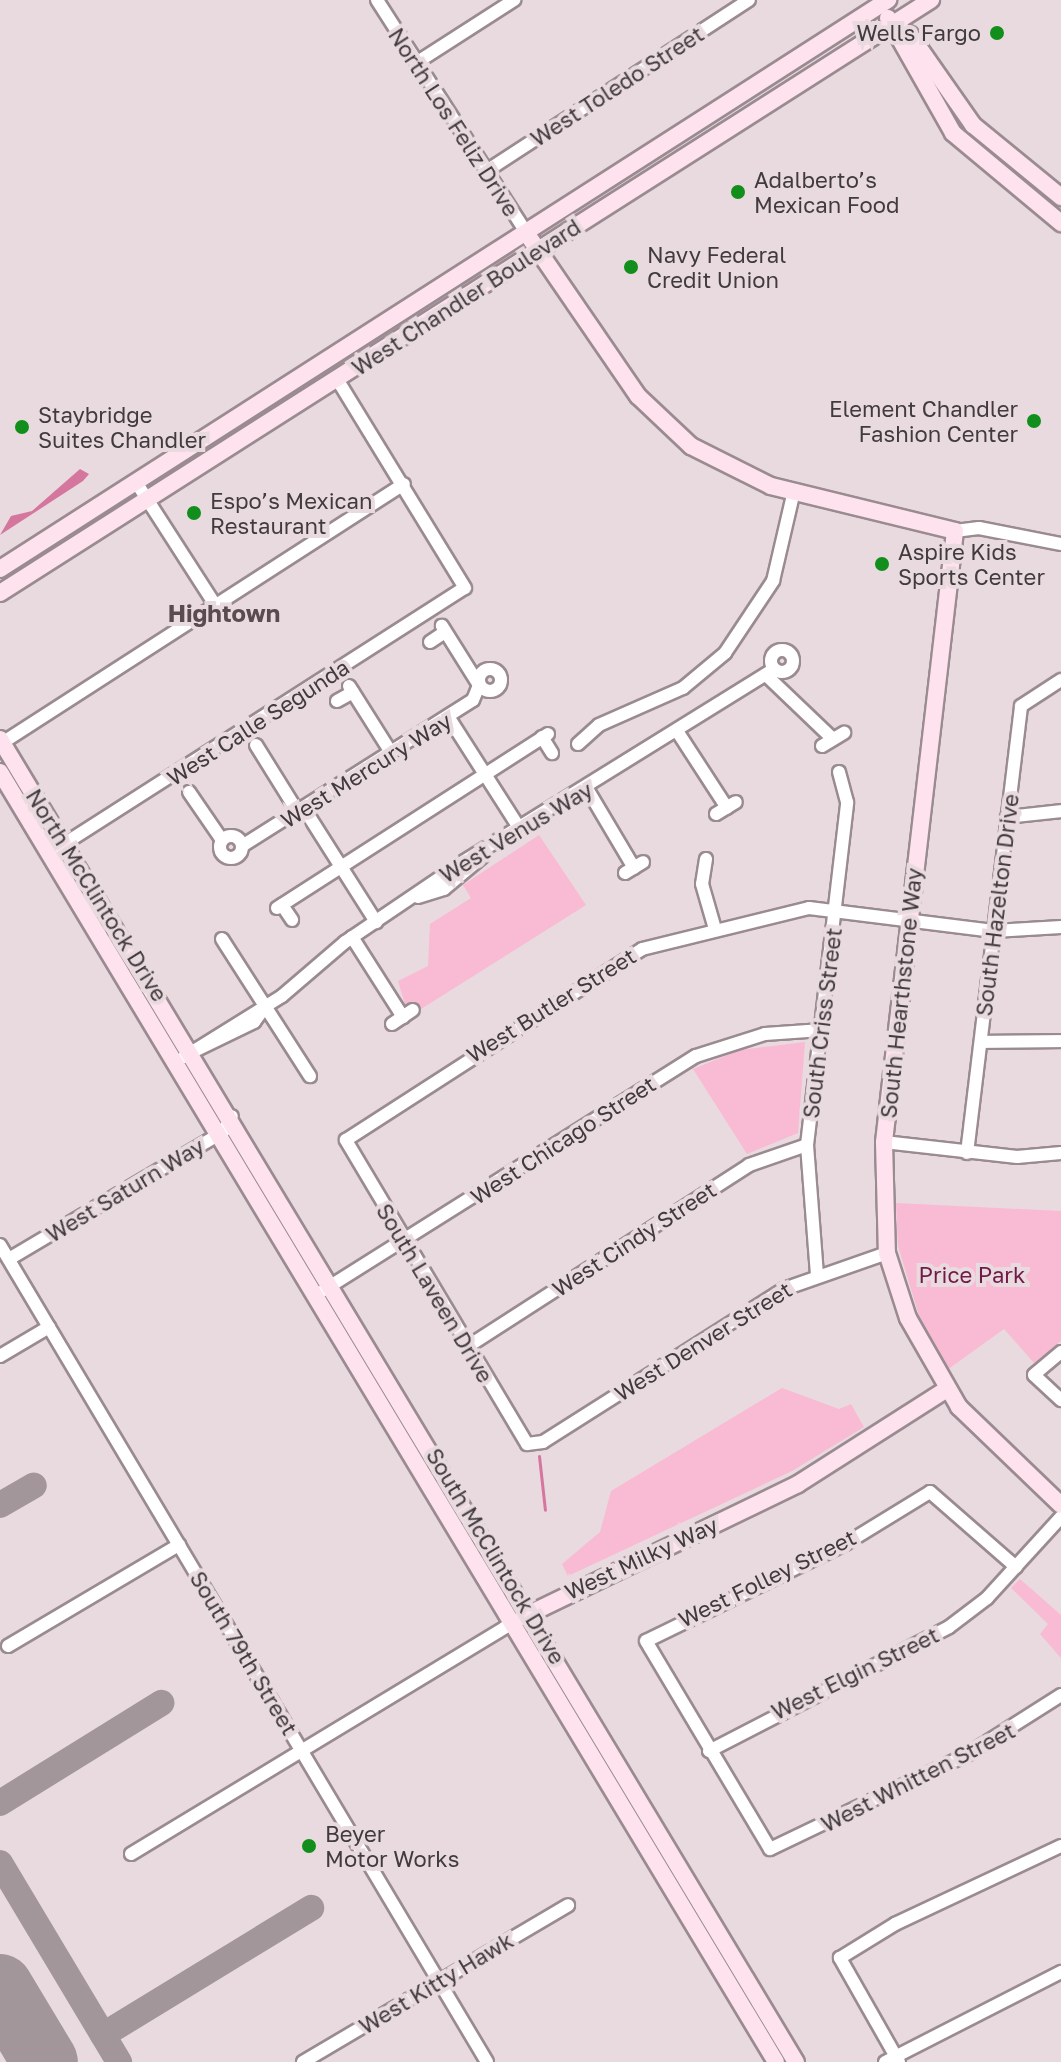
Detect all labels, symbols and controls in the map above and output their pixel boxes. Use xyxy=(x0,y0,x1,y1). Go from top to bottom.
street label: West Toledo Street xyxy=(526,20,708,152)
place label: Wells Fargo xyxy=(857,20,981,46)
street label: North Los Feliz Drive xyxy=(383,23,525,221)
marker: Wells Fargo xyxy=(988,24,1006,42)
place label: Adalberto’s Mexican Food xyxy=(754,166,899,218)
marker: Adalberto’s Mexican Food xyxy=(729,183,747,201)
street label: West Chandler Boulevard xyxy=(347,213,585,381)
place label: Navy Federal Credit Union xyxy=(647,241,786,292)
marker: Navy Federal Credit Union xyxy=(622,258,640,276)
place label: Element Chandler Fashion Center xyxy=(829,395,1018,446)
place label: Staybridge Suites Chandler xyxy=(38,401,206,452)
marker: Element Chandler Fashion Center xyxy=(1025,412,1043,430)
marker: Staybridge Suites Chandler xyxy=(13,418,31,436)
place label: Espo’s Mexican Restaurant xyxy=(210,487,373,538)
marker: Espo’s Mexican Restaurant xyxy=(185,504,203,522)
place label: Aspire Kids Sports Center xyxy=(898,538,1045,590)
marker: Aspire Kids Sports Center xyxy=(873,555,891,573)
district label: Hightown xyxy=(168,599,280,627)
street label: West Calle Segunda xyxy=(162,653,354,791)
street label: West Mercury Way xyxy=(276,707,456,833)
street label: West Venus Way xyxy=(435,776,597,888)
street label: North McClintock Drive xyxy=(21,784,173,1006)
street label: South Hazelton Drive xyxy=(970,792,1024,1018)
street label: South Hearthstone Way xyxy=(875,866,927,1120)
street label: South Criss Street xyxy=(797,926,847,1120)
street label: West Butler Street xyxy=(461,942,641,1068)
street label: West Chicago Street xyxy=(466,1070,660,1210)
street label: West Saturn Way xyxy=(41,1132,209,1248)
street label: West Cindy Street xyxy=(547,1176,721,1302)
street label: South Laveen Drive xyxy=(371,1199,499,1387)
park label: Price Park xyxy=(919,1262,1025,1288)
street label: West Denver Street xyxy=(609,1276,797,1406)
street label: South McClintock Drive xyxy=(421,1443,571,1669)
street label: West Milky Way xyxy=(560,1511,722,1605)
street label: West Folley Street xyxy=(674,1524,860,1632)
street label: South 79th Street xyxy=(185,1566,303,1740)
street label: West Elgin Street xyxy=(767,1621,943,1725)
street label: West Whitten Street xyxy=(817,1717,1019,1837)
place label: Beyer Motor Works xyxy=(325,1820,459,1872)
marker: Beyer Motor Works xyxy=(300,1837,318,1855)
street label: West Kitty Hawk xyxy=(354,1927,518,2039)

